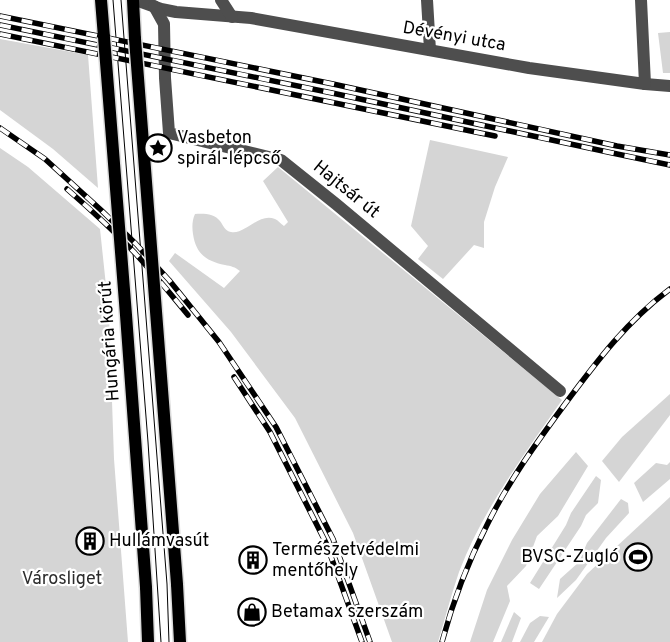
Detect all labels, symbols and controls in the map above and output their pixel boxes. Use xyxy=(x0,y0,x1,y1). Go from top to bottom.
street label: Dévényi utca xyxy=(401,17,507,57)
place label: Vasbeton spirál-lépcső xyxy=(177,127,281,171)
place icon: Vasbeton spirál-lépcső xyxy=(143,133,173,163)
street label: Hajtsár út xyxy=(308,156,384,224)
street label: Hungária körút xyxy=(94,280,126,402)
building icon: Hullámvasút xyxy=(75,526,105,556)
place label: Hullámvasút xyxy=(109,530,209,553)
place label: Természetvédelmi mentőhely xyxy=(272,539,419,583)
sports icon: BVSC-Zugló xyxy=(623,542,653,572)
building icon: Természetvédelmi mentőhely xyxy=(238,545,268,575)
place label: BVSC-Zugló xyxy=(521,546,619,569)
park label: Városliget xyxy=(22,568,102,591)
shop icon: Betamax szerszám xyxy=(237,597,267,627)
place label: Betamax szerszám xyxy=(271,601,423,624)

